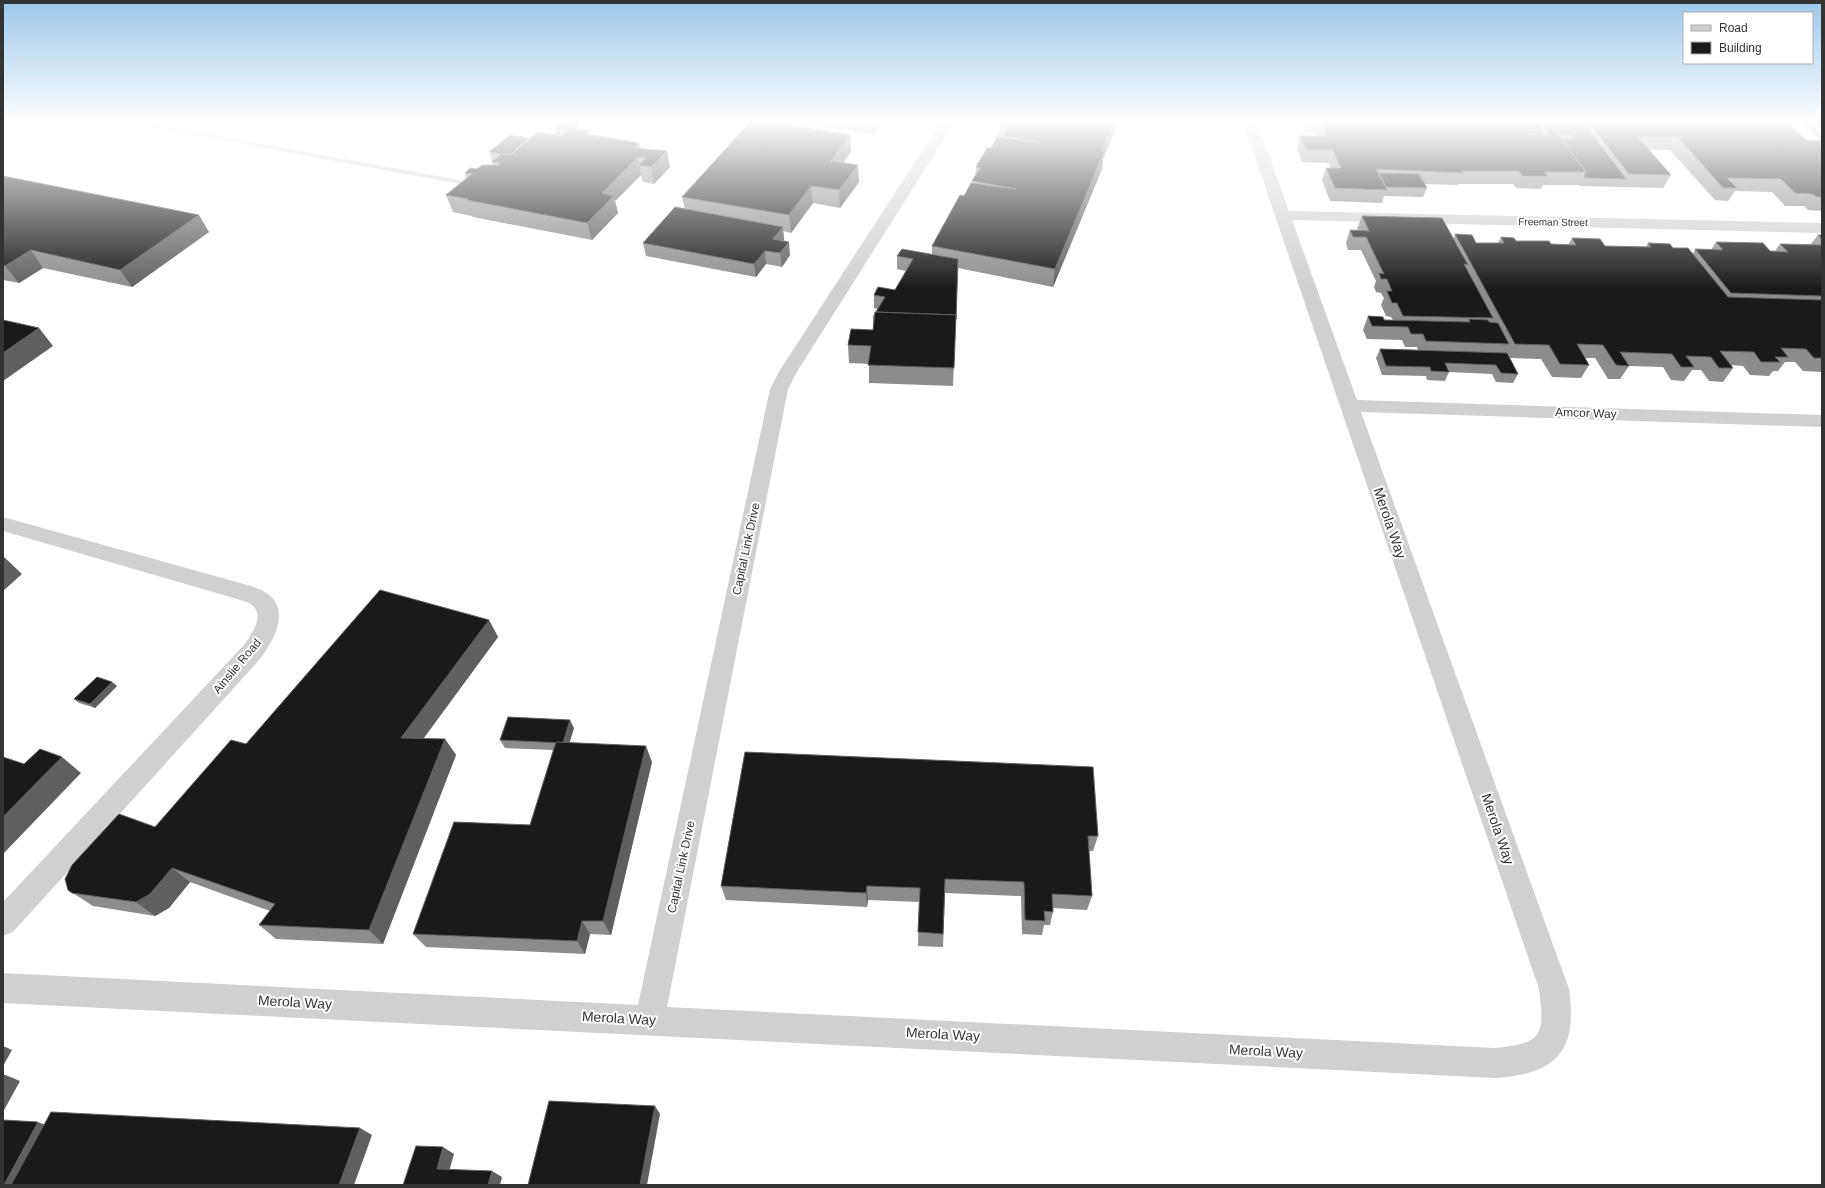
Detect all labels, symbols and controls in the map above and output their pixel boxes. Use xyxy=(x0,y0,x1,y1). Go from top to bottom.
legend xyxy=(1683,12,1813,64)
text: Road xyxy=(1719,21,1748,35)
text: Building xyxy=(1719,41,1762,55)
street label: Freeman Street xyxy=(1518,216,1588,228)
street label: Amcor Way xyxy=(1555,405,1617,421)
street label: Merola Way xyxy=(1370,485,1410,561)
street label: Capital Link Drive xyxy=(729,501,763,596)
street label: Ainslie Road xyxy=(210,636,264,696)
street label: Merola Way xyxy=(1478,791,1518,867)
street label: Capital Link Drive xyxy=(664,819,698,914)
street label: Merola Way xyxy=(258,992,332,1012)
street label: Merola Way xyxy=(582,1008,656,1028)
street label: Merola Way xyxy=(906,1024,980,1044)
street label: Merola Way xyxy=(1229,1041,1303,1061)

